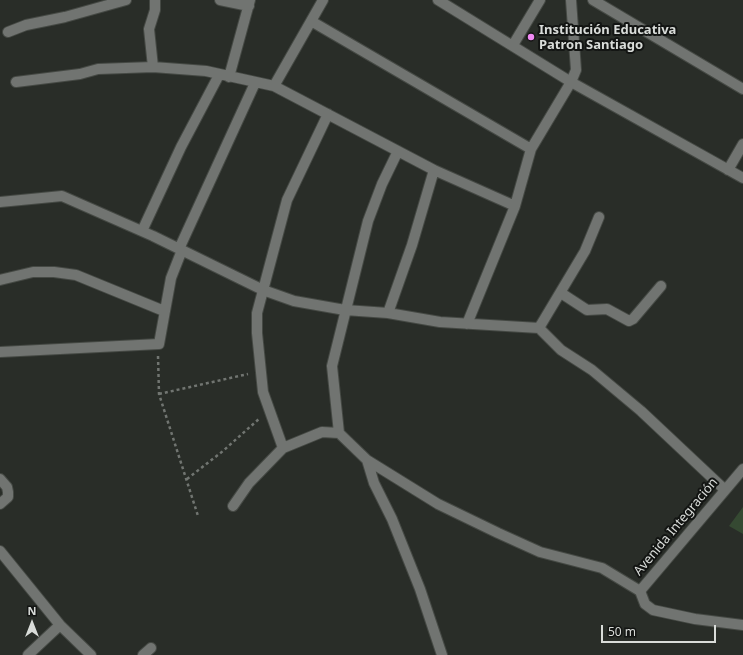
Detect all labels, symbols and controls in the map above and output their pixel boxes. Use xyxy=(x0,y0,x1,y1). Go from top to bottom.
place label: Institución Educativa Patron Santiago xyxy=(539,22,676,53)
marker: Institución Educativa Patron Santiago xyxy=(526,32,536,42)
street label: Avenida Integración xyxy=(631,475,721,579)
north arrow xyxy=(12,603,52,643)
text: N xyxy=(28,603,36,618)
scale bar xyxy=(603,617,718,643)
text: 50 m xyxy=(608,623,636,640)

